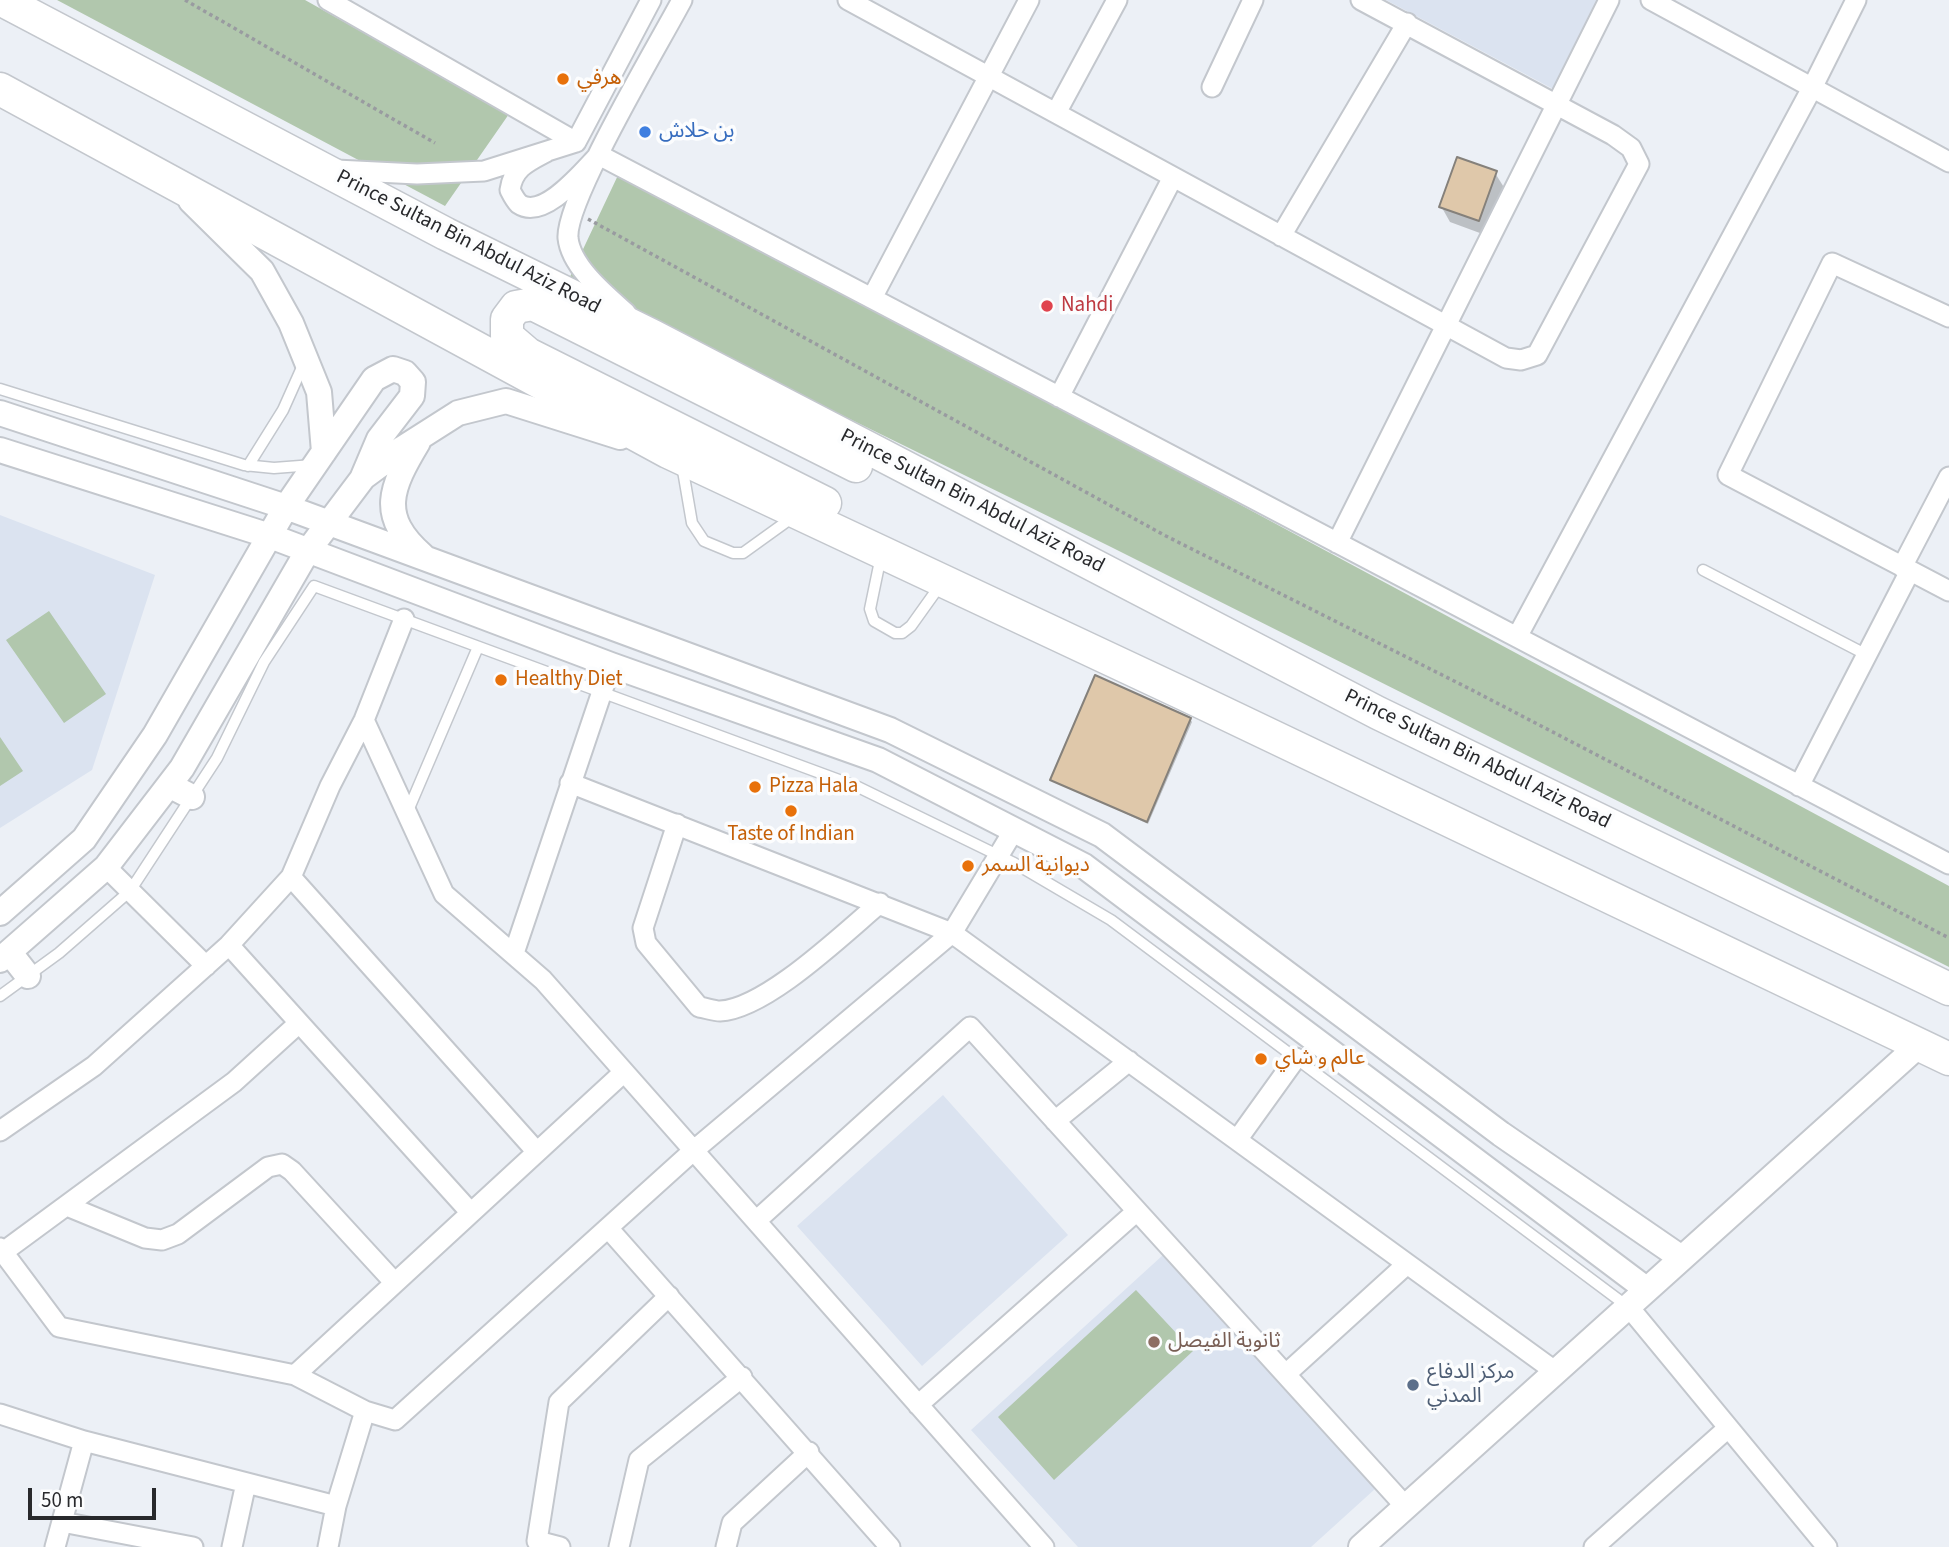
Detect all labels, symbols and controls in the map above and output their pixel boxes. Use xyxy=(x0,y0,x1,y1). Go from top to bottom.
place label: هرفي xyxy=(577,66,622,92)
marker: هرفي xyxy=(555,71,571,87)
place label: بن حلاش xyxy=(659,119,735,145)
marker: بن حلاش xyxy=(637,124,653,140)
street label: Prince Sultan Bin Abdul Aziz Road xyxy=(332,165,604,321)
place label: Nahdi xyxy=(1061,293,1113,319)
marker: Nahdi xyxy=(1039,298,1055,314)
street label: Prince Sultan Bin Abdul Aziz Road xyxy=(836,424,1108,580)
place label: Healthy Diet xyxy=(515,667,623,693)
marker: Healthy Diet xyxy=(493,672,509,688)
street label: Prince Sultan Bin Abdul Aziz Road xyxy=(1340,684,1614,836)
place label: Pizza Hala xyxy=(769,774,858,800)
marker: Pizza Hala xyxy=(747,779,763,795)
marker: Taste of Indian xyxy=(783,803,799,819)
place label: Taste of Indian xyxy=(727,822,855,848)
place label: ديوانية السمر xyxy=(982,853,1090,879)
marker: ديوانية السمر xyxy=(960,858,976,874)
place label: عالم و شاي xyxy=(1275,1046,1365,1072)
marker: عالم و شاي xyxy=(1253,1051,1269,1067)
place label: ثانوية الفيصل xyxy=(1168,1329,1281,1355)
marker: ثانوية الفيصل xyxy=(1146,1334,1162,1350)
place label: مركز الدفاع المدني xyxy=(1427,1360,1514,1410)
marker: مركز الدفاع المدني xyxy=(1405,1377,1421,1393)
scale bar xyxy=(32,1474,159,1518)
text: 50 m xyxy=(41,1485,83,1515)

